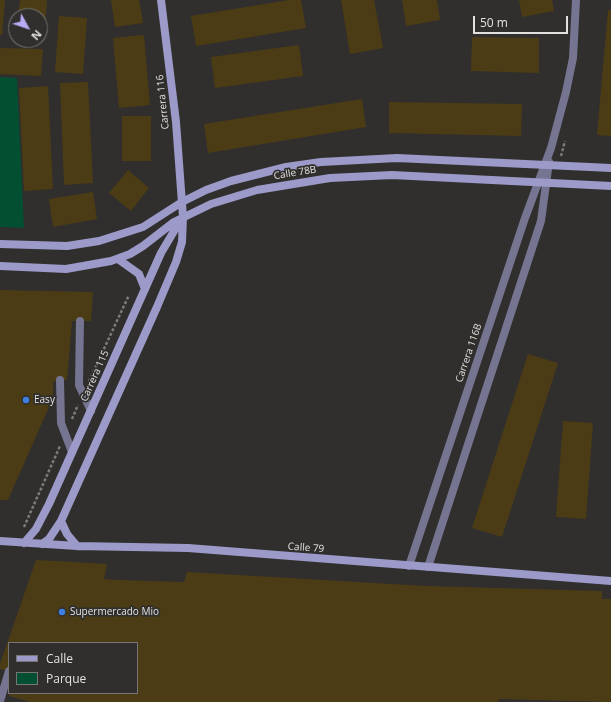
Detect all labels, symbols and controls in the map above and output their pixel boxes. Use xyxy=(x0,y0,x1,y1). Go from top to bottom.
north arrow xyxy=(8,8,48,48)
scale bar xyxy=(475,8,570,34)
text: 50 m xyxy=(480,14,508,31)
text: N xyxy=(28,27,45,44)
street label: Carrera 116 xyxy=(154,74,172,130)
street label: Calle 78B xyxy=(273,164,317,182)
street label: Carrera 116B xyxy=(453,322,485,384)
street label: Carrera 115 xyxy=(78,348,112,404)
place label: Easy xyxy=(34,394,55,406)
marker: Easy xyxy=(21,395,31,405)
street label: Calle 79 xyxy=(287,541,325,555)
place label: Supermercado Mio xyxy=(70,606,159,618)
marker: Supermercado Mio xyxy=(57,607,67,617)
legend xyxy=(8,642,138,694)
text: Calle xyxy=(46,650,73,667)
text: Parque xyxy=(46,670,86,687)

